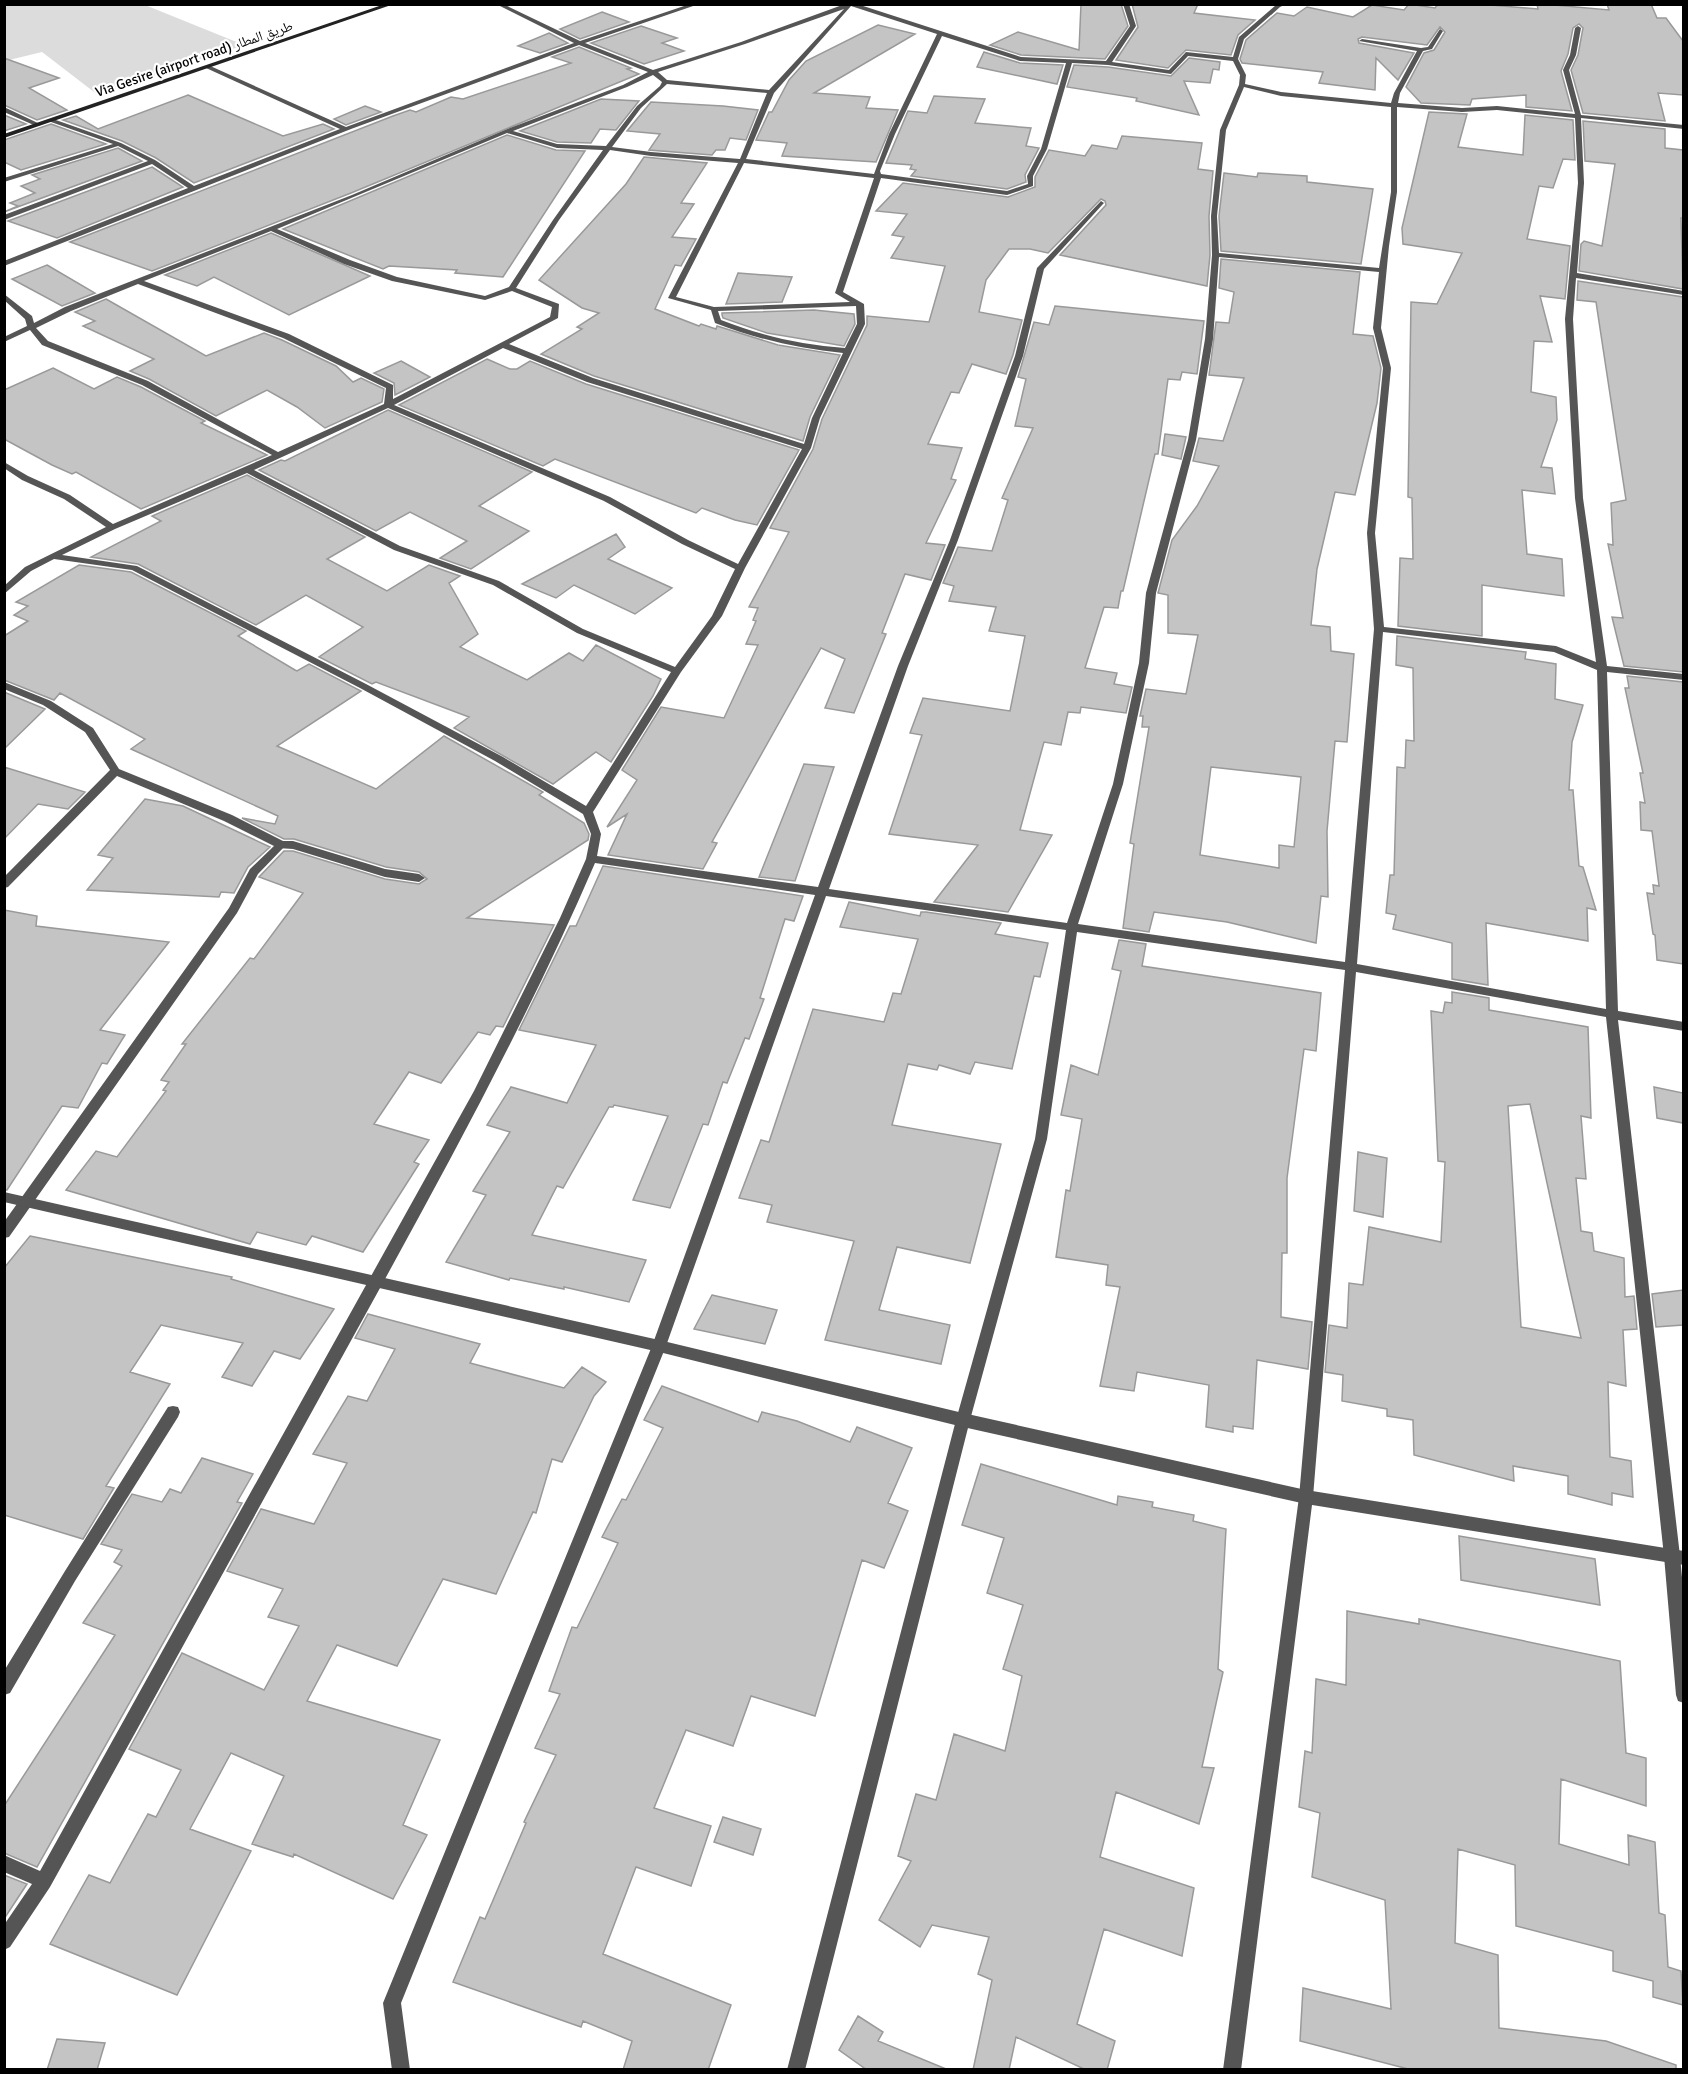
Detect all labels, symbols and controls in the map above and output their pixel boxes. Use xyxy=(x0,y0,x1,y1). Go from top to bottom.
street label: Via Gesire (airport road) طريق المطار xyxy=(93,17,295,102)

